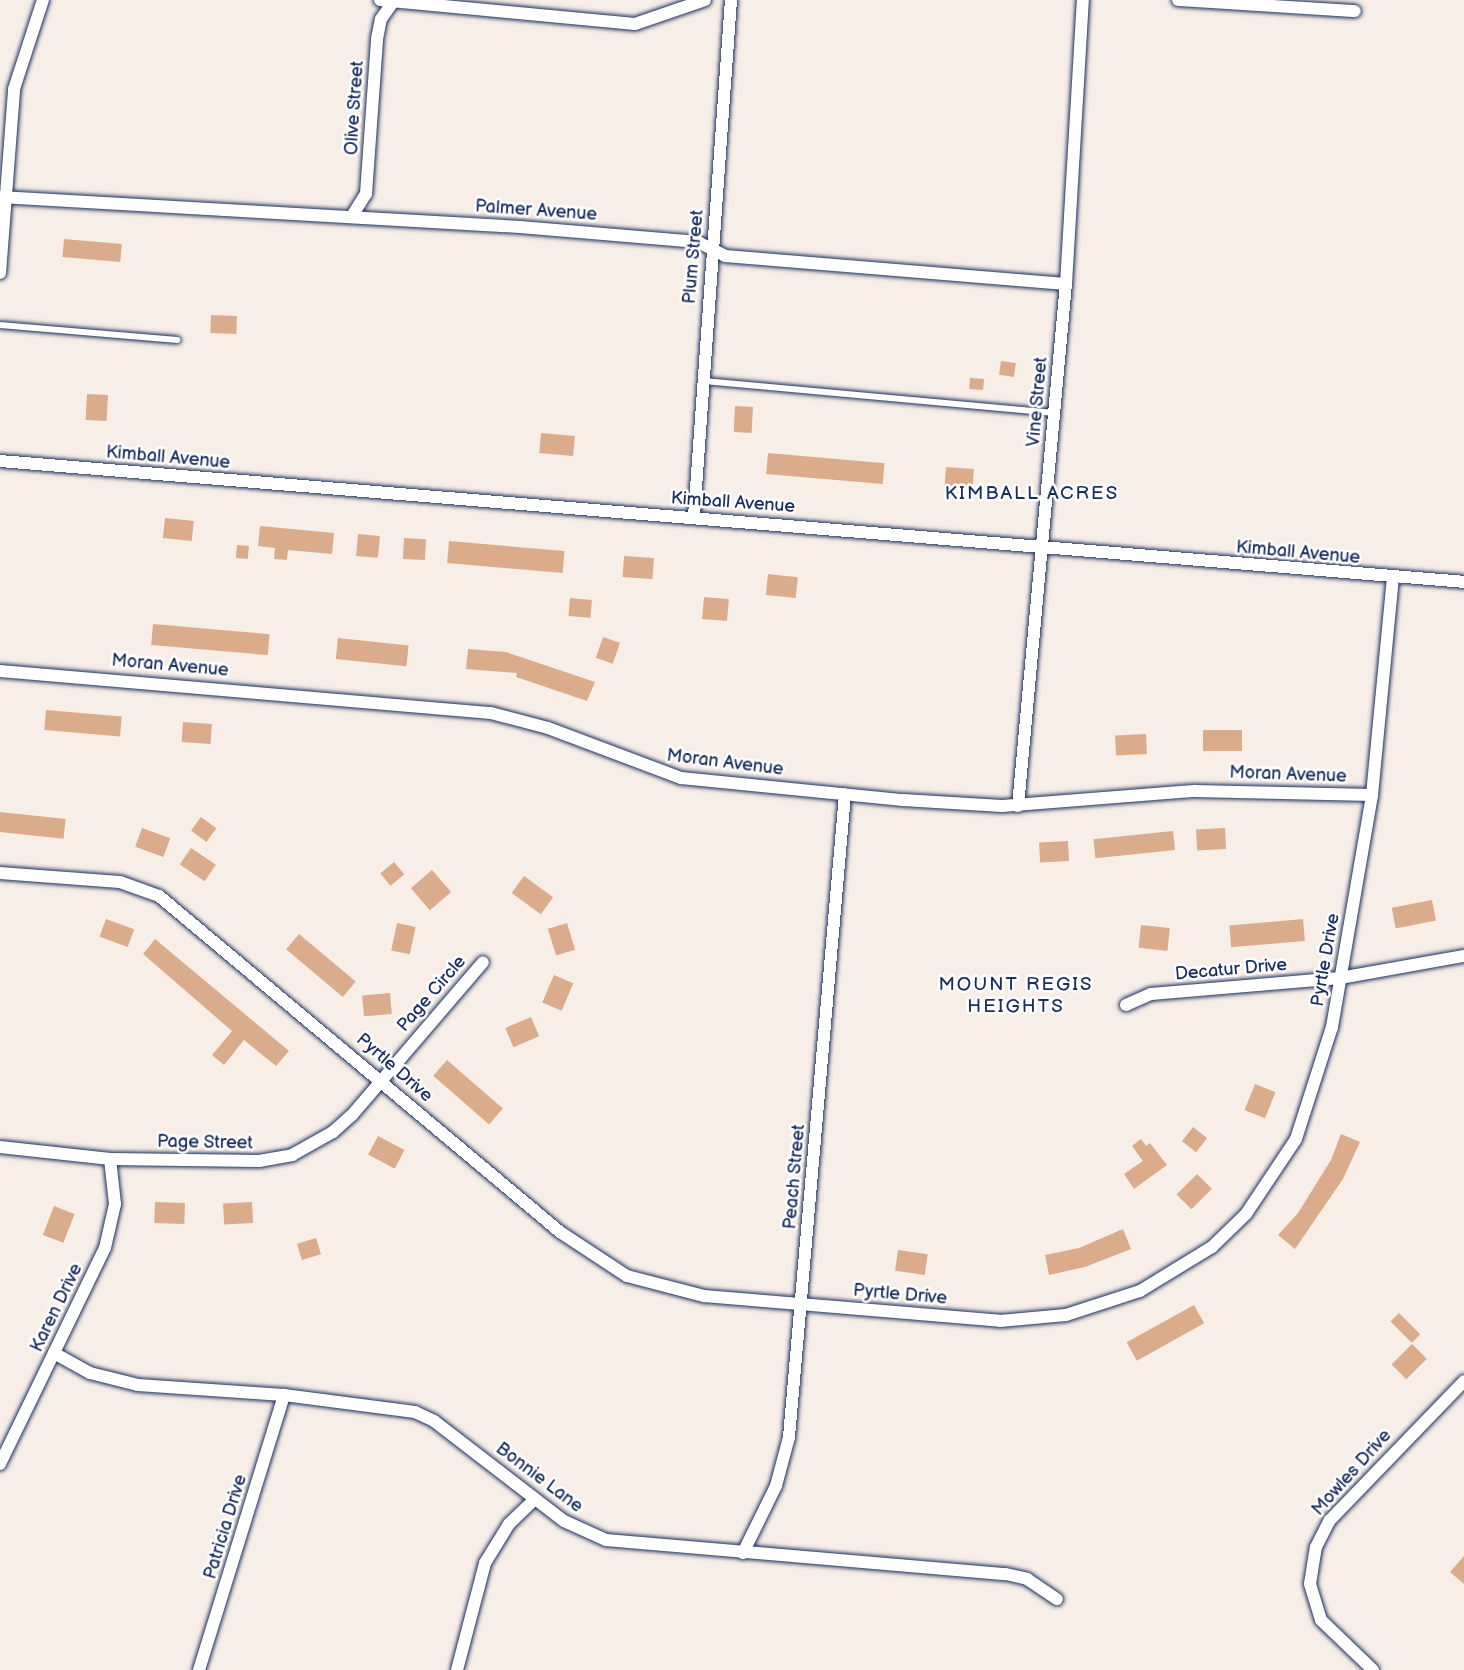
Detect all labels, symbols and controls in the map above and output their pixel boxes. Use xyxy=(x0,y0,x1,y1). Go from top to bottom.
street label: Olive Street xyxy=(341,60,369,156)
street label: Palmer Avenue xyxy=(474,196,598,226)
street label: Plum Street xyxy=(679,209,709,305)
street label: Vine Street xyxy=(1023,356,1053,448)
street label: Kimball Avenue xyxy=(105,442,231,474)
district label: KIMBALL ACRES xyxy=(946,483,1118,505)
street label: Kimball Avenue xyxy=(670,488,796,518)
street label: Kimball Avenue xyxy=(1235,537,1361,569)
street label: Moran Avenue xyxy=(111,650,229,682)
street label: Moran Avenue xyxy=(665,745,785,781)
street label: Moran Avenue xyxy=(1229,762,1347,788)
street label: Pyrtle Drive xyxy=(1307,912,1345,1008)
street label: Page Circle xyxy=(393,951,471,1037)
street label: Decatur Drive xyxy=(1174,954,1288,986)
district label: MOUNT REGIS HEIGHTS xyxy=(940,974,1092,1018)
street label: Pyrtle Drive xyxy=(351,1029,437,1107)
street label: Peach Street xyxy=(780,1124,810,1230)
street label: Page Street xyxy=(157,1131,253,1155)
street label: Karen Drive xyxy=(26,1260,88,1356)
street label: Pyrtle Drive xyxy=(852,1280,948,1310)
street label: Mowles Drive xyxy=(1308,1426,1396,1520)
street label: Bonnie Lane xyxy=(491,1438,587,1518)
street label: Patricia Drive xyxy=(200,1472,252,1582)

